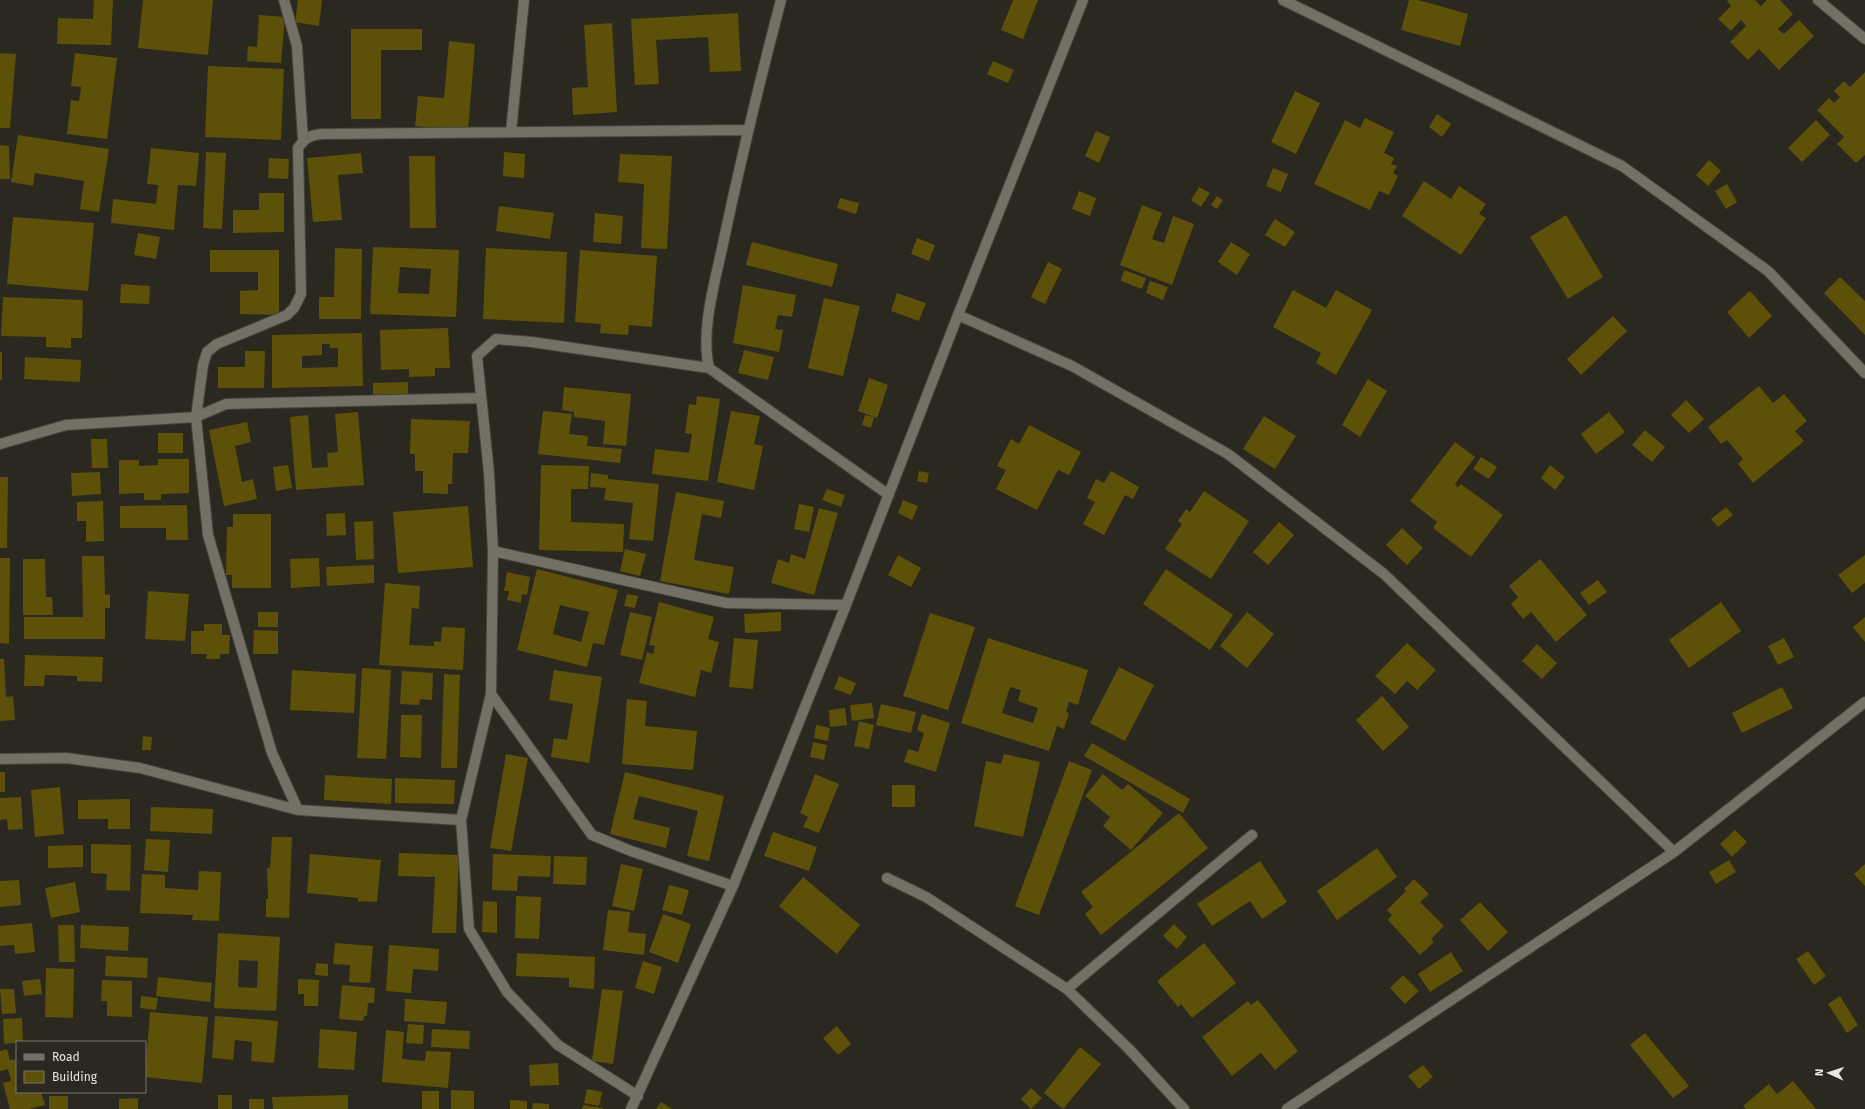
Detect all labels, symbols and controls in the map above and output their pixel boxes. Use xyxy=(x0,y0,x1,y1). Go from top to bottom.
legend xyxy=(16,1041,146,1093)
text: Road xyxy=(52,1050,80,1064)
north arrow xyxy=(1809,1053,1849,1093)
text: N xyxy=(1813,1069,1826,1076)
text: Building xyxy=(52,1070,98,1084)

